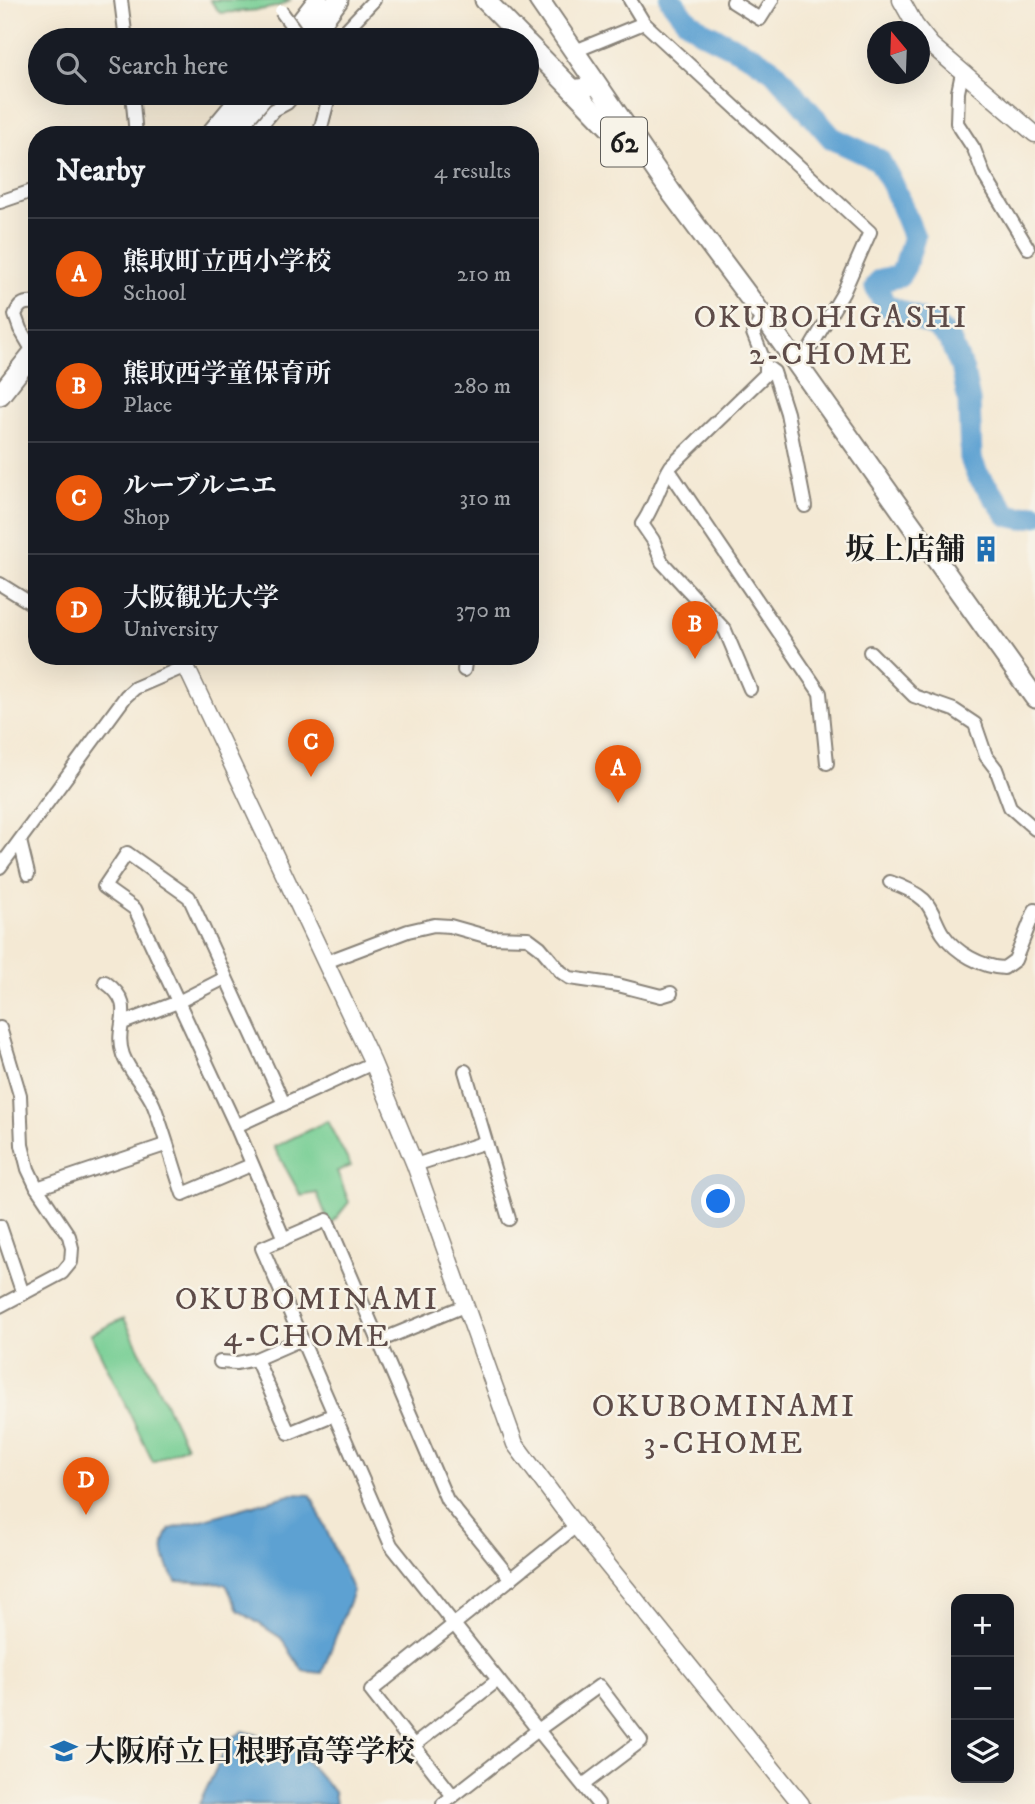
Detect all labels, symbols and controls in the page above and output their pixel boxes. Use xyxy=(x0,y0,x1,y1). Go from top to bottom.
north arrow xyxy=(867,21,930,84)
search box xyxy=(28,28,539,105)
icon: search xyxy=(52,48,90,86)
text: Search here xyxy=(108,50,228,83)
road number: 62 xyxy=(601,118,647,166)
text: Nearby xyxy=(56,153,145,190)
text: 4 results xyxy=(434,157,511,186)
text: 熊取町立西小学校 xyxy=(123,246,331,279)
text: A xyxy=(72,260,86,289)
text: 210 m xyxy=(457,260,511,289)
text: School xyxy=(123,279,186,308)
district label: OKUBOHIGASHI 2-CHOME xyxy=(694,298,969,375)
text: 熊取西学童保育所 xyxy=(123,358,331,391)
text: B xyxy=(72,372,86,401)
text: 280 m xyxy=(454,372,511,401)
text: Place xyxy=(123,391,172,420)
text: ルーブルニエ xyxy=(123,470,277,503)
text: C xyxy=(71,484,87,513)
text: 310 m xyxy=(459,484,511,513)
text: Shop xyxy=(123,503,170,532)
place label: 坂上店舗 xyxy=(845,532,965,569)
building icon: 坂上店舗 xyxy=(971,534,1001,564)
text: 大阪観光大学 xyxy=(123,582,279,615)
text: D xyxy=(70,596,88,625)
text: 370 m xyxy=(456,596,511,625)
pin: B xyxy=(672,601,718,659)
text: University xyxy=(123,615,218,644)
pin: C xyxy=(288,719,334,777)
pin: A xyxy=(595,745,641,803)
your location xyxy=(701,1184,735,1218)
district label: OKUBOMINAMI 4-CHOME xyxy=(175,1280,439,1357)
district label: OKUBOMINAMI 3-CHOME xyxy=(592,1387,856,1464)
pin: D xyxy=(63,1457,109,1515)
map controls xyxy=(951,1594,1014,1783)
button: + xyxy=(951,1594,1014,1657)
button: − xyxy=(951,1657,1014,1720)
button: layers xyxy=(951,1720,1014,1783)
place label: 大阪府立日根野高等学校 xyxy=(85,1734,415,1771)
school or university icon: 大阪府立日根野高等学校 xyxy=(49,1736,79,1766)

